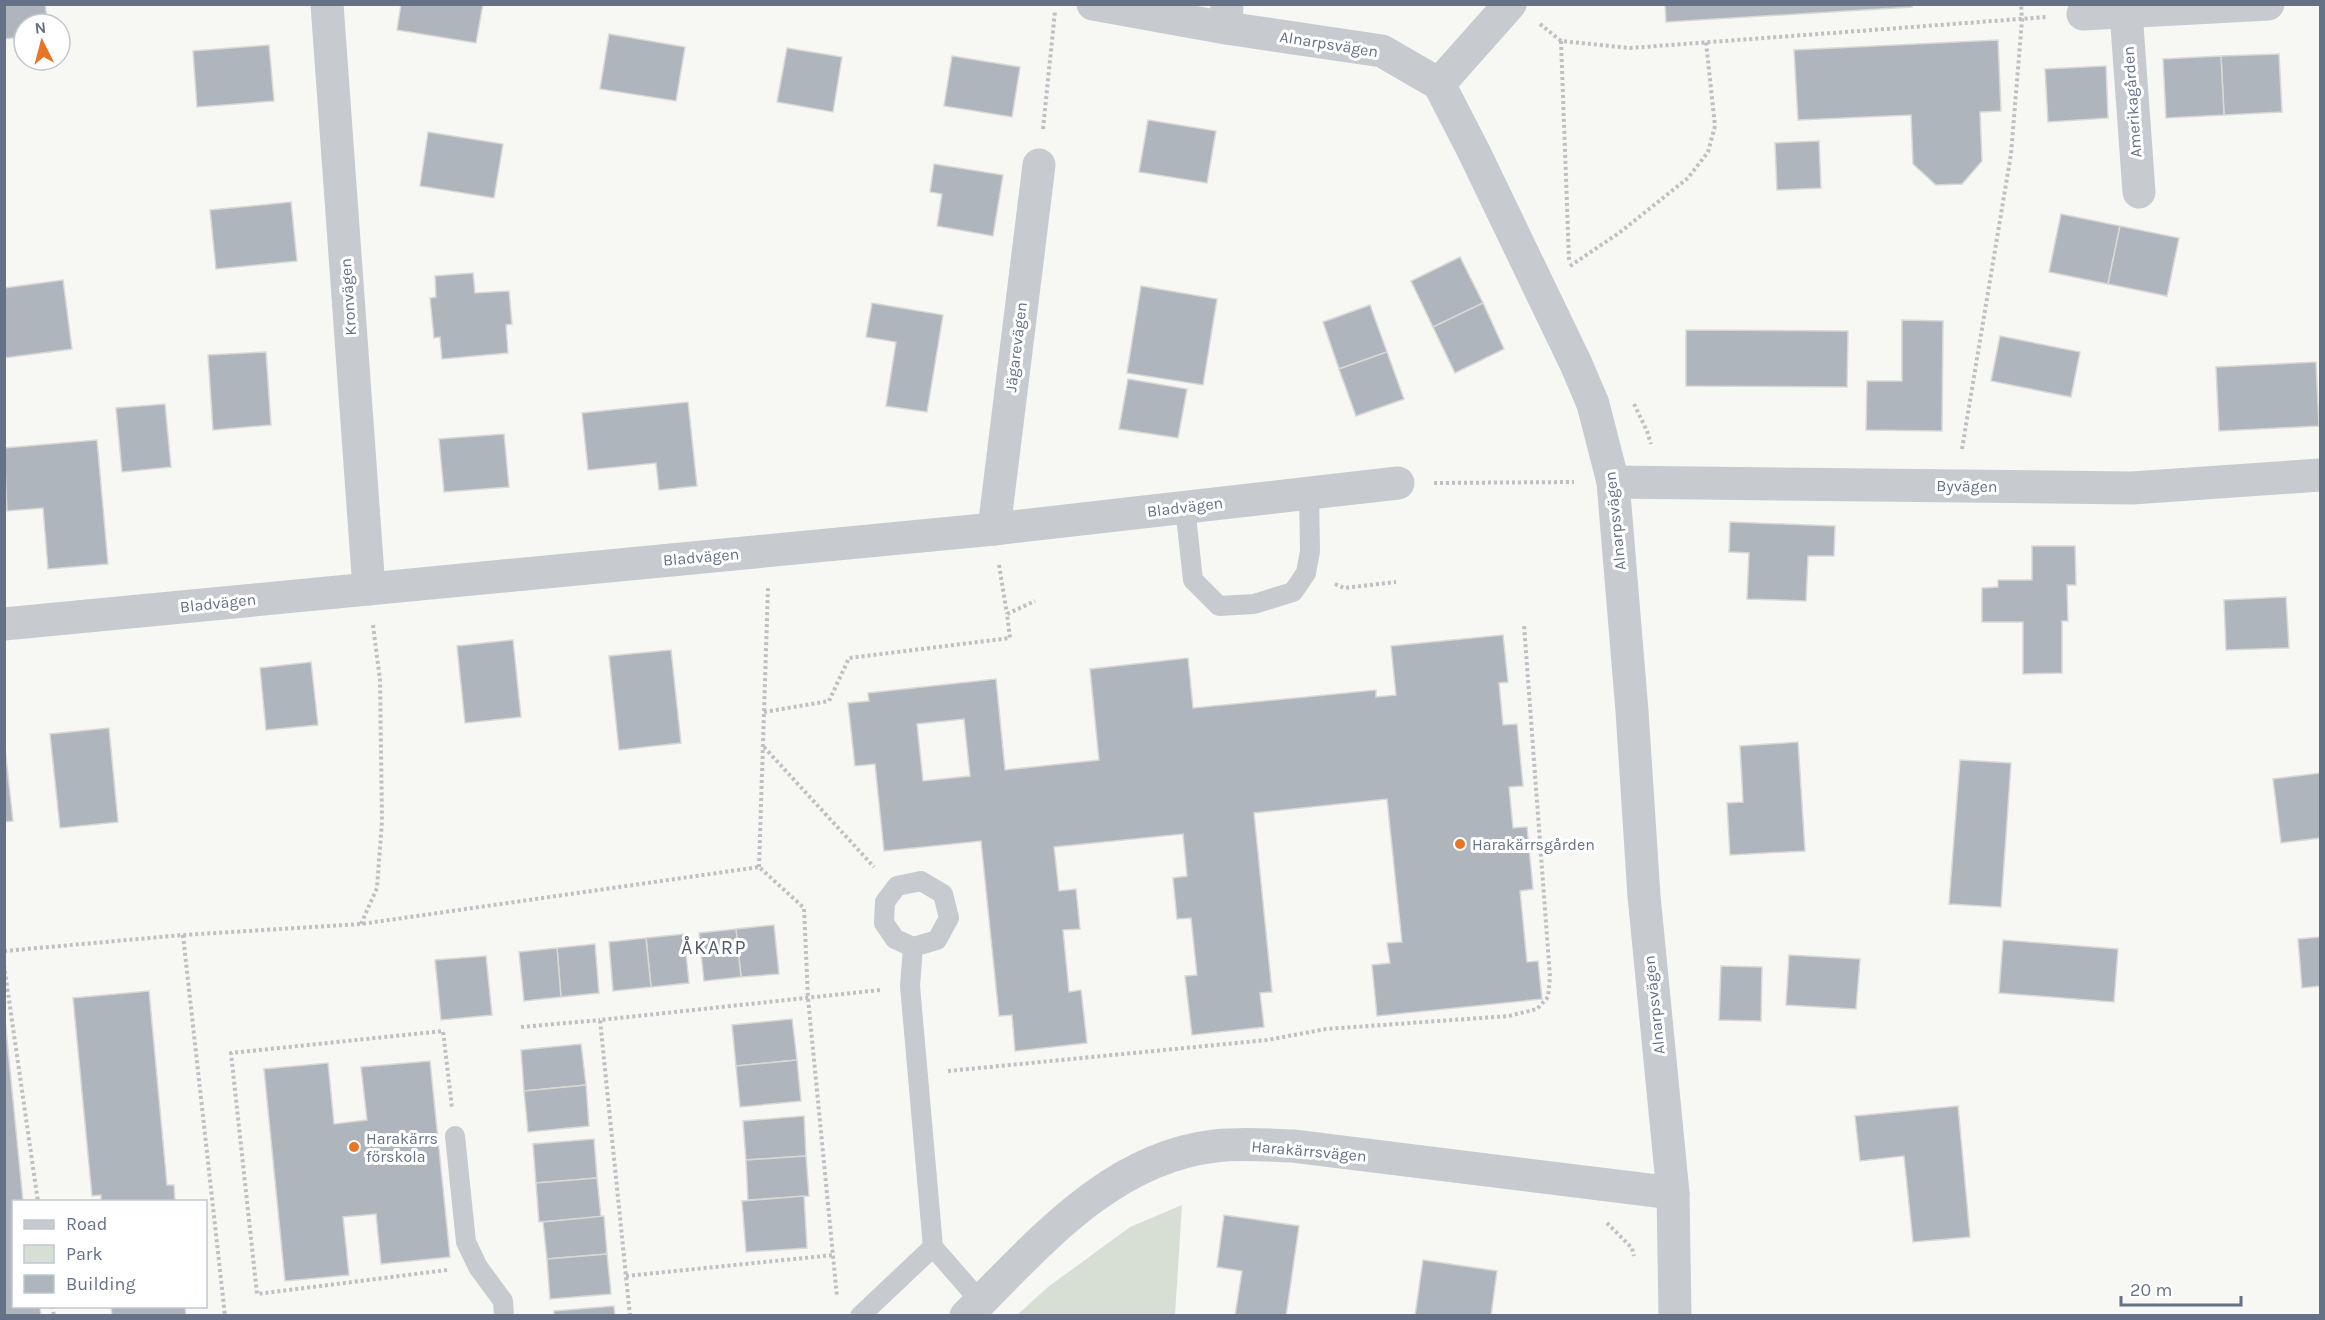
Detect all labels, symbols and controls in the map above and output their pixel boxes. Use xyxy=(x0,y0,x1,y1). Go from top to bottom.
north arrow xyxy=(12,12,72,72)
text: N xyxy=(34,18,47,38)
street label: Alnarpsvägen xyxy=(1278,27,1380,61)
street label: Amerikagården xyxy=(2119,46,2145,158)
street label: Kronvägen xyxy=(336,258,360,336)
street label: Jägarevägen xyxy=(1001,301,1031,393)
street label: Alnarpsvägen xyxy=(1600,471,1630,571)
street label: Byvägen xyxy=(1936,476,1998,496)
street label: Bladvägen xyxy=(1146,493,1224,521)
street label: Bladvägen xyxy=(662,544,740,570)
street label: Bladvägen xyxy=(179,590,257,616)
place label: Harakärrsgården xyxy=(1472,835,1595,854)
marker: Harakärrsgården xyxy=(1453,837,1467,851)
district label: ÅKARP xyxy=(681,936,747,959)
street label: Alnarpsvägen xyxy=(1639,955,1669,1055)
place label: Harakärrs förskola xyxy=(366,1129,438,1166)
street label: Harakärrsvägen xyxy=(1251,1136,1367,1166)
marker: Harakärrs förskola xyxy=(347,1140,361,1154)
legend xyxy=(12,1200,207,1308)
text: Road xyxy=(66,1213,107,1235)
text: Park xyxy=(66,1243,103,1265)
scale bar xyxy=(2121,1269,2241,1307)
text: Building xyxy=(66,1273,136,1295)
text: 20 m xyxy=(2130,1279,2172,1301)

